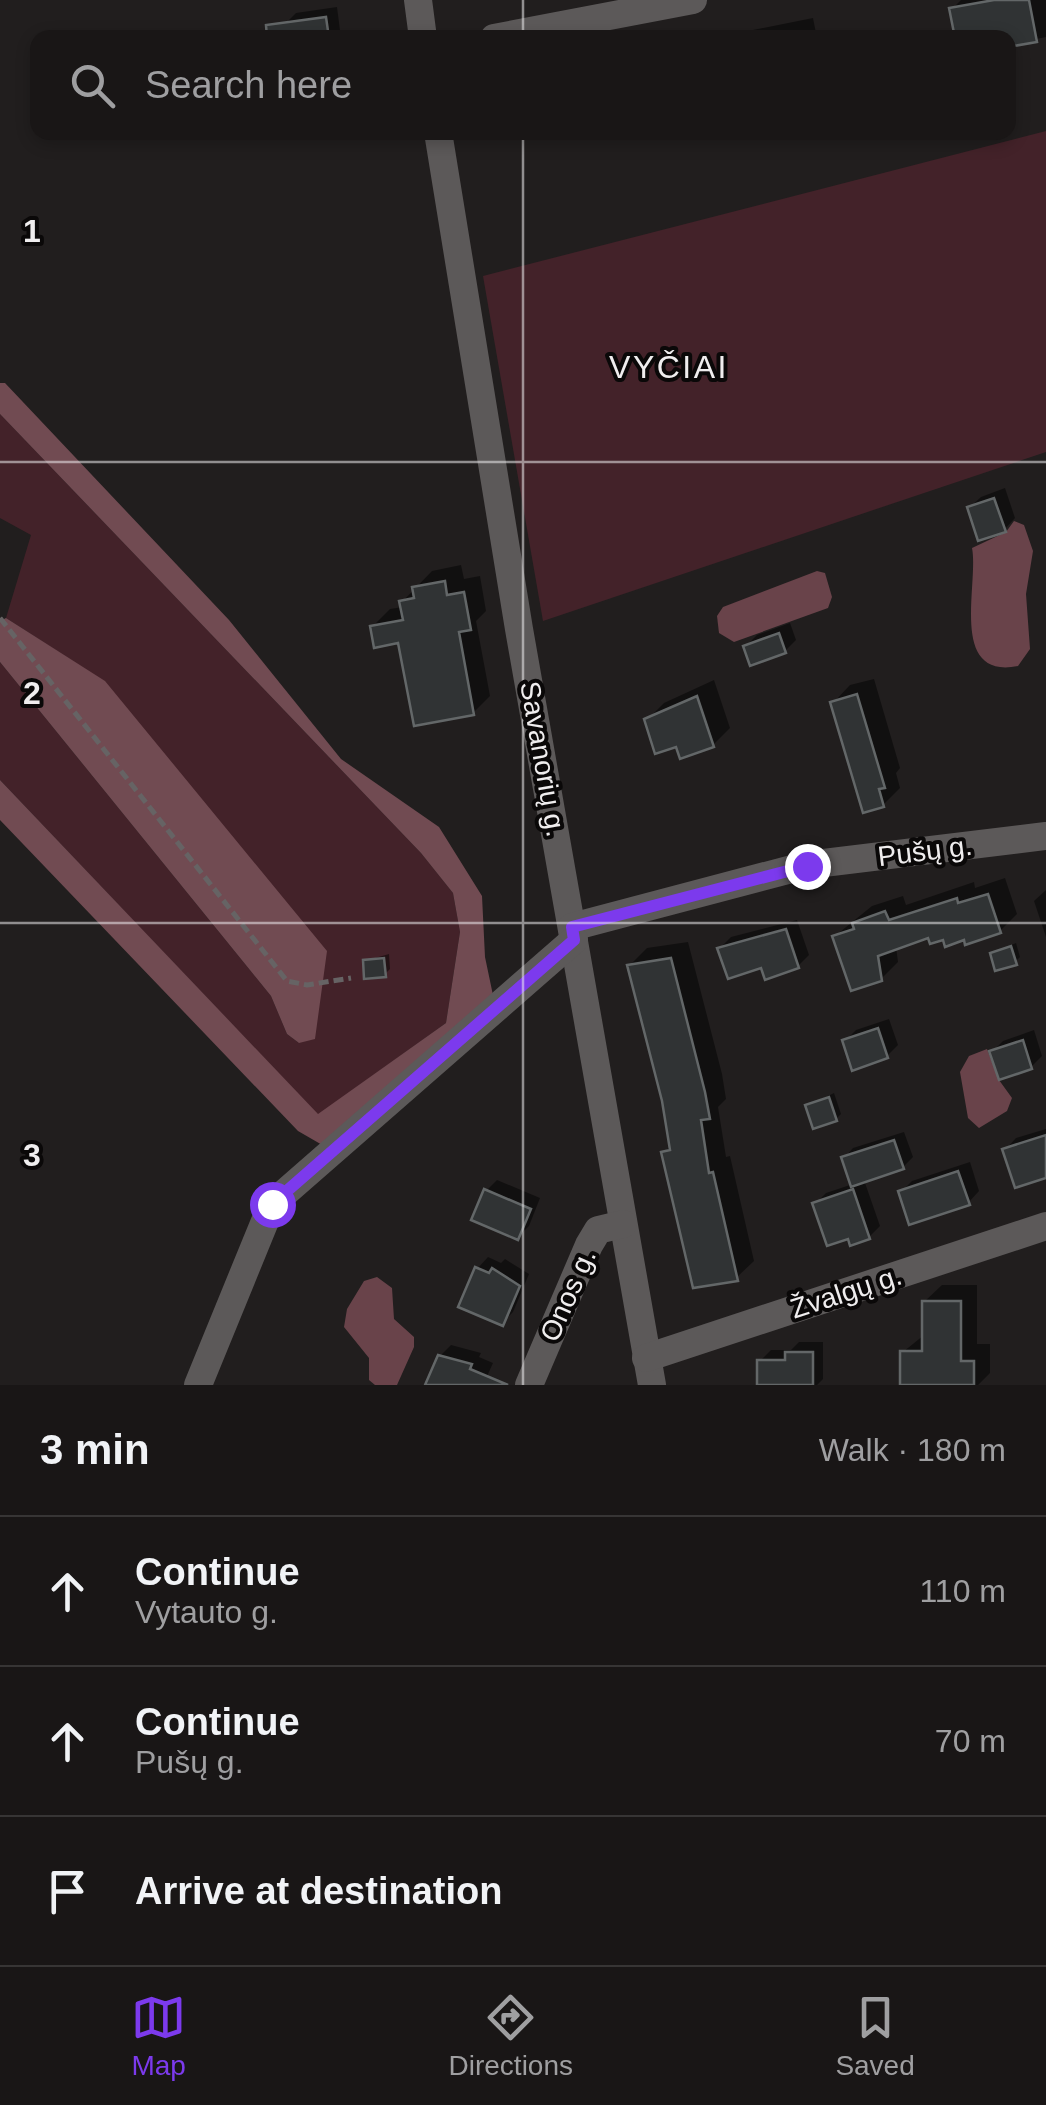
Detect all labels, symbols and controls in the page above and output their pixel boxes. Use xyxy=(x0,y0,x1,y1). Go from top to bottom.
search box xyxy=(30,30,1016,140)
icon: search xyxy=(65,58,120,113)
text: Search here xyxy=(145,64,352,106)
text: 1 xyxy=(23,213,41,249)
district label: VYČIAI xyxy=(609,349,729,385)
text: 2 xyxy=(23,675,41,711)
street label: Savanorių g. xyxy=(514,679,572,839)
street label: Pušų g. xyxy=(876,830,974,872)
route end xyxy=(785,844,831,890)
text: 3 xyxy=(23,1137,41,1173)
route start xyxy=(250,1182,296,1228)
street label: Onos g. xyxy=(534,1244,602,1346)
street label: Žvalgų g. xyxy=(786,1259,906,1325)
text: 3 min xyxy=(40,1426,150,1473)
text: Walk · 180 m xyxy=(819,1432,1006,1468)
text: Continue xyxy=(135,1551,300,1593)
icon: ahead xyxy=(40,1564,95,1619)
text: 110 m xyxy=(919,1573,1006,1609)
text: Vytauto g. xyxy=(135,1594,278,1630)
text: Continue xyxy=(135,1701,300,1743)
icon: ahead xyxy=(40,1714,95,1769)
text: 70 m xyxy=(935,1723,1006,1759)
text: Pušų g. xyxy=(135,1744,244,1780)
icon: arrive xyxy=(40,1864,95,1919)
text: Arrive at destination xyxy=(135,1870,502,1912)
tab: Map xyxy=(131,1990,186,2082)
tab: Directions xyxy=(449,1990,573,2082)
tab: Saved xyxy=(835,1990,915,2082)

